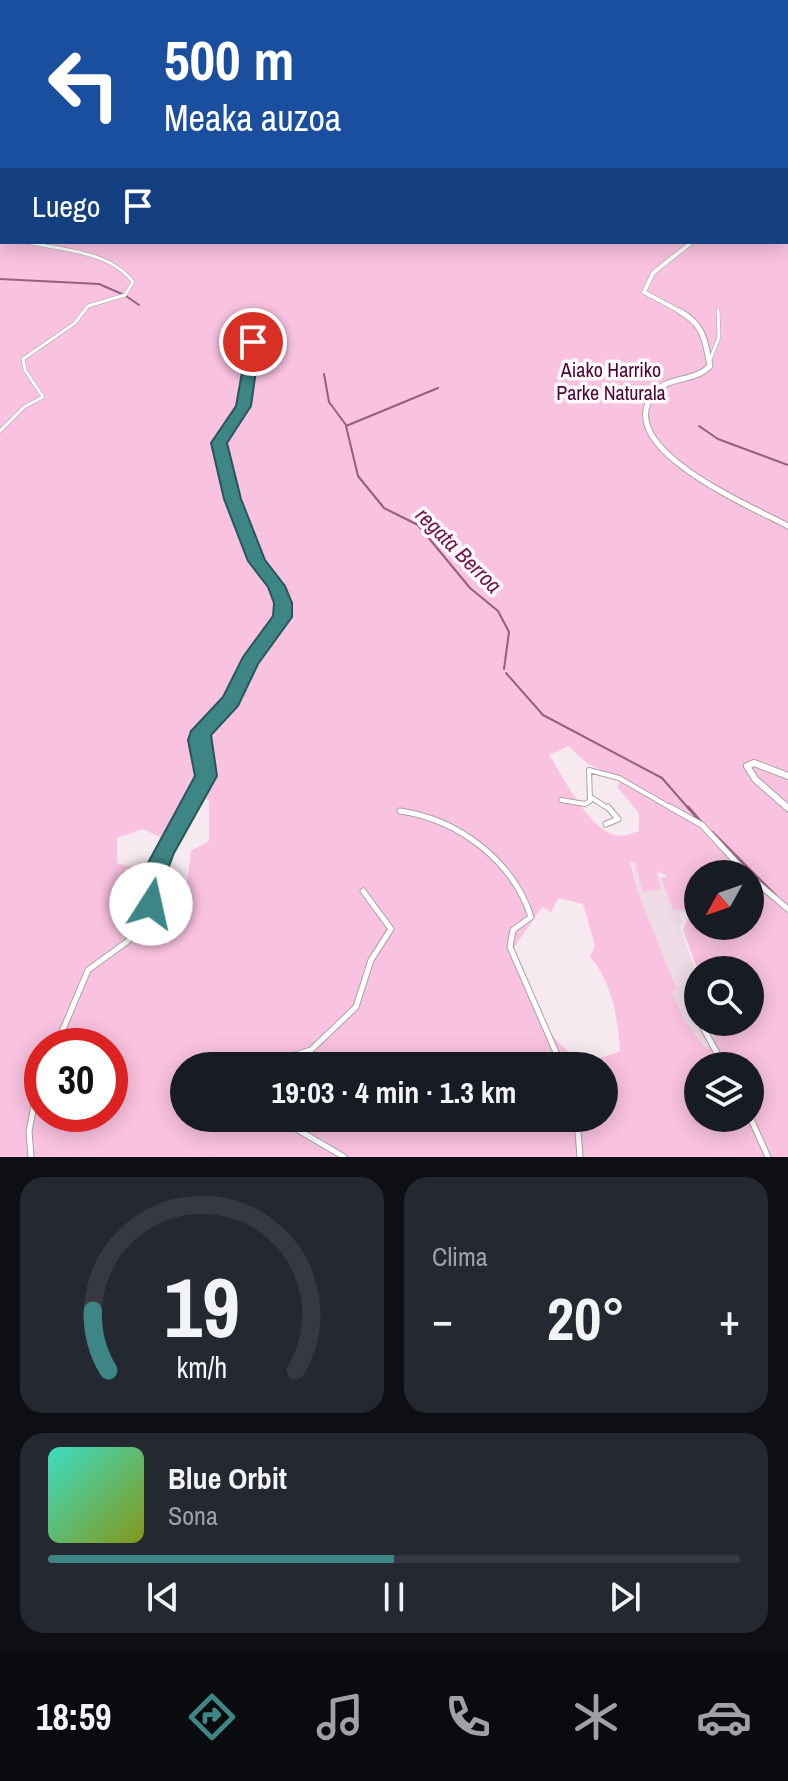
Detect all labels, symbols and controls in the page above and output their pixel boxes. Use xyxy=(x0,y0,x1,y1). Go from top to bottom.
text: 500 m xyxy=(164,22,294,97)
icon: left xyxy=(32,32,136,136)
text: Meaka auzoa xyxy=(164,94,341,142)
icon: arrive xyxy=(116,184,160,228)
text: Luego xyxy=(32,186,100,226)
pin xyxy=(219,308,287,376)
icon: arrive xyxy=(231,320,275,364)
park label: Aiako Harriko Parke Naturala xyxy=(556,356,666,406)
water label: regata Berroa xyxy=(409,500,509,600)
north arrow xyxy=(684,860,764,940)
map controls xyxy=(684,860,764,1132)
position arrow xyxy=(109,862,193,946)
button: search xyxy=(684,956,764,1036)
speed limit sign: 30 xyxy=(24,1028,128,1132)
button: layers xyxy=(684,1052,764,1132)
text: 19:03 · 4 min · 1.3 km xyxy=(272,1072,516,1112)
text: Clima xyxy=(432,1239,488,1274)
text: 19 xyxy=(164,1251,240,1363)
text: 20° xyxy=(547,1278,625,1359)
text: − xyxy=(432,1289,453,1349)
text: + xyxy=(719,1289,740,1349)
text: km/h xyxy=(177,1348,227,1387)
text: Blue Orbit xyxy=(168,1458,287,1498)
text: Sona xyxy=(168,1498,218,1533)
icon: previous xyxy=(141,1575,185,1619)
icon: pause xyxy=(372,1575,416,1619)
icon: next xyxy=(603,1575,647,1619)
icon: directions xyxy=(184,1689,240,1745)
icon: music xyxy=(312,1689,368,1745)
icon: phone xyxy=(440,1689,496,1745)
icon: climate xyxy=(568,1689,624,1745)
icon: car xyxy=(696,1689,752,1745)
text: 18:59 xyxy=(36,1693,112,1741)

